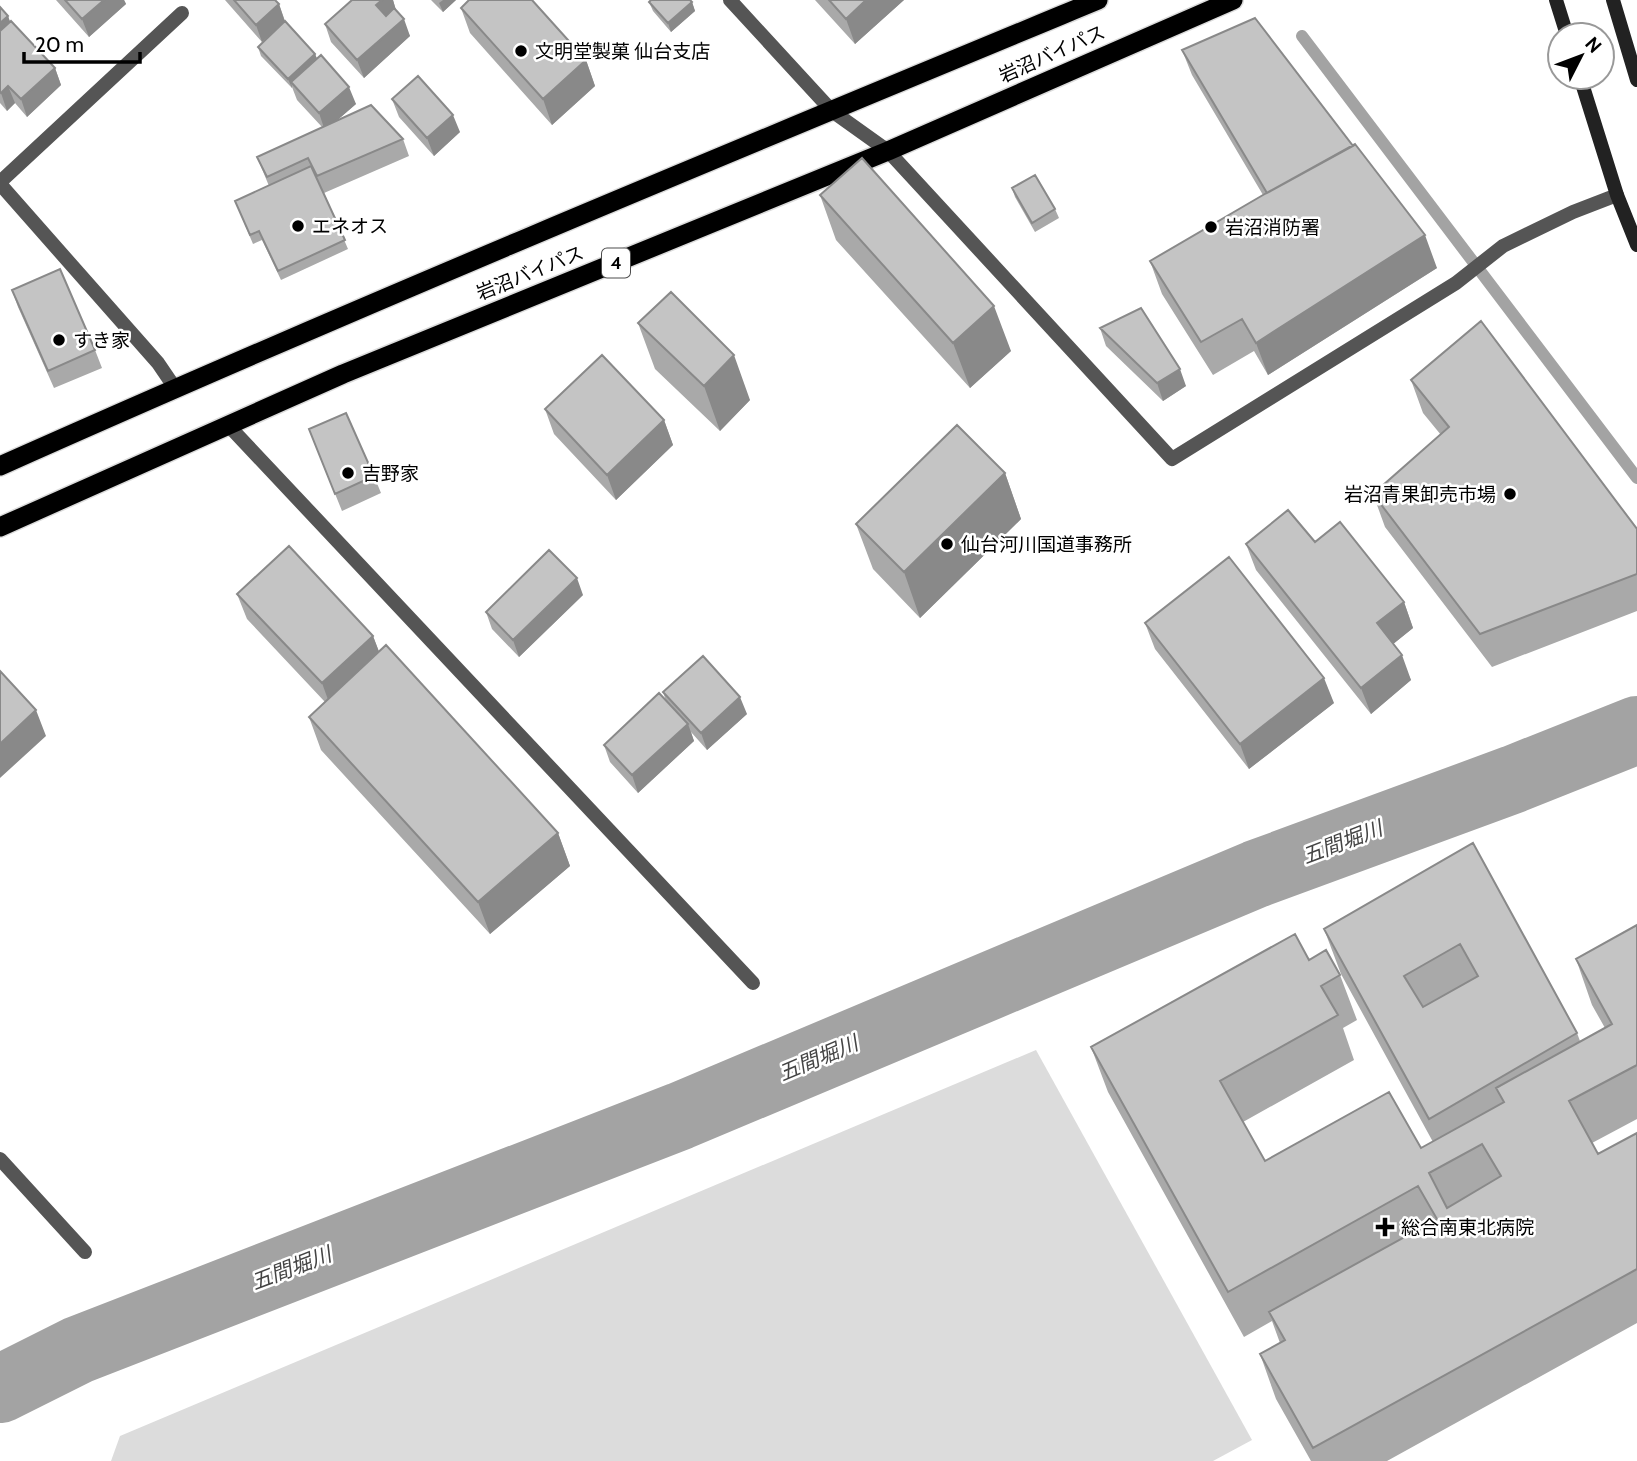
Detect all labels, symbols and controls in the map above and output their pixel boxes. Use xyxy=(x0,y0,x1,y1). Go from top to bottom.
street label: 岩沼バイパス xyxy=(995,20,1109,88)
scale bar xyxy=(24,21,140,65)
north arrow xyxy=(1546,21,1616,91)
text: 20 m xyxy=(35,32,84,57)
text: N xyxy=(1580,32,1606,58)
place label: 文明堂製菓 仙台支店 xyxy=(535,40,710,63)
marker: 文明堂製菓 仙台支店 xyxy=(513,43,529,59)
place label: エネオス xyxy=(312,215,388,238)
place label: 岩沼消防署 xyxy=(1225,216,1320,239)
marker: エネオス xyxy=(290,218,306,234)
marker: 岩沼消防署 xyxy=(1203,219,1219,235)
street label: 岩沼バイパス xyxy=(473,241,587,305)
road number: 4 xyxy=(602,248,630,278)
place label: すき家 xyxy=(73,329,130,352)
marker: すき家 xyxy=(51,332,67,348)
place label: 吉野家 xyxy=(362,462,419,485)
marker: 吉野家 xyxy=(340,465,356,481)
place label: 岩沼青果卸売市場 xyxy=(1344,483,1496,506)
marker: 岩沼青果卸売市場 xyxy=(1502,486,1518,502)
place label: 仙台河川国道事務所 xyxy=(961,533,1132,556)
marker: 仙台河川国道事務所 xyxy=(939,536,955,552)
water label: 五間堀川 xyxy=(1298,815,1388,869)
water label: 五間堀川 xyxy=(774,1029,863,1086)
place label: 総合南東北病院 xyxy=(1401,1216,1534,1239)
marker: 総合南東北病院 xyxy=(1375,1217,1395,1237)
water label: 五間堀川 xyxy=(247,1241,337,1295)

